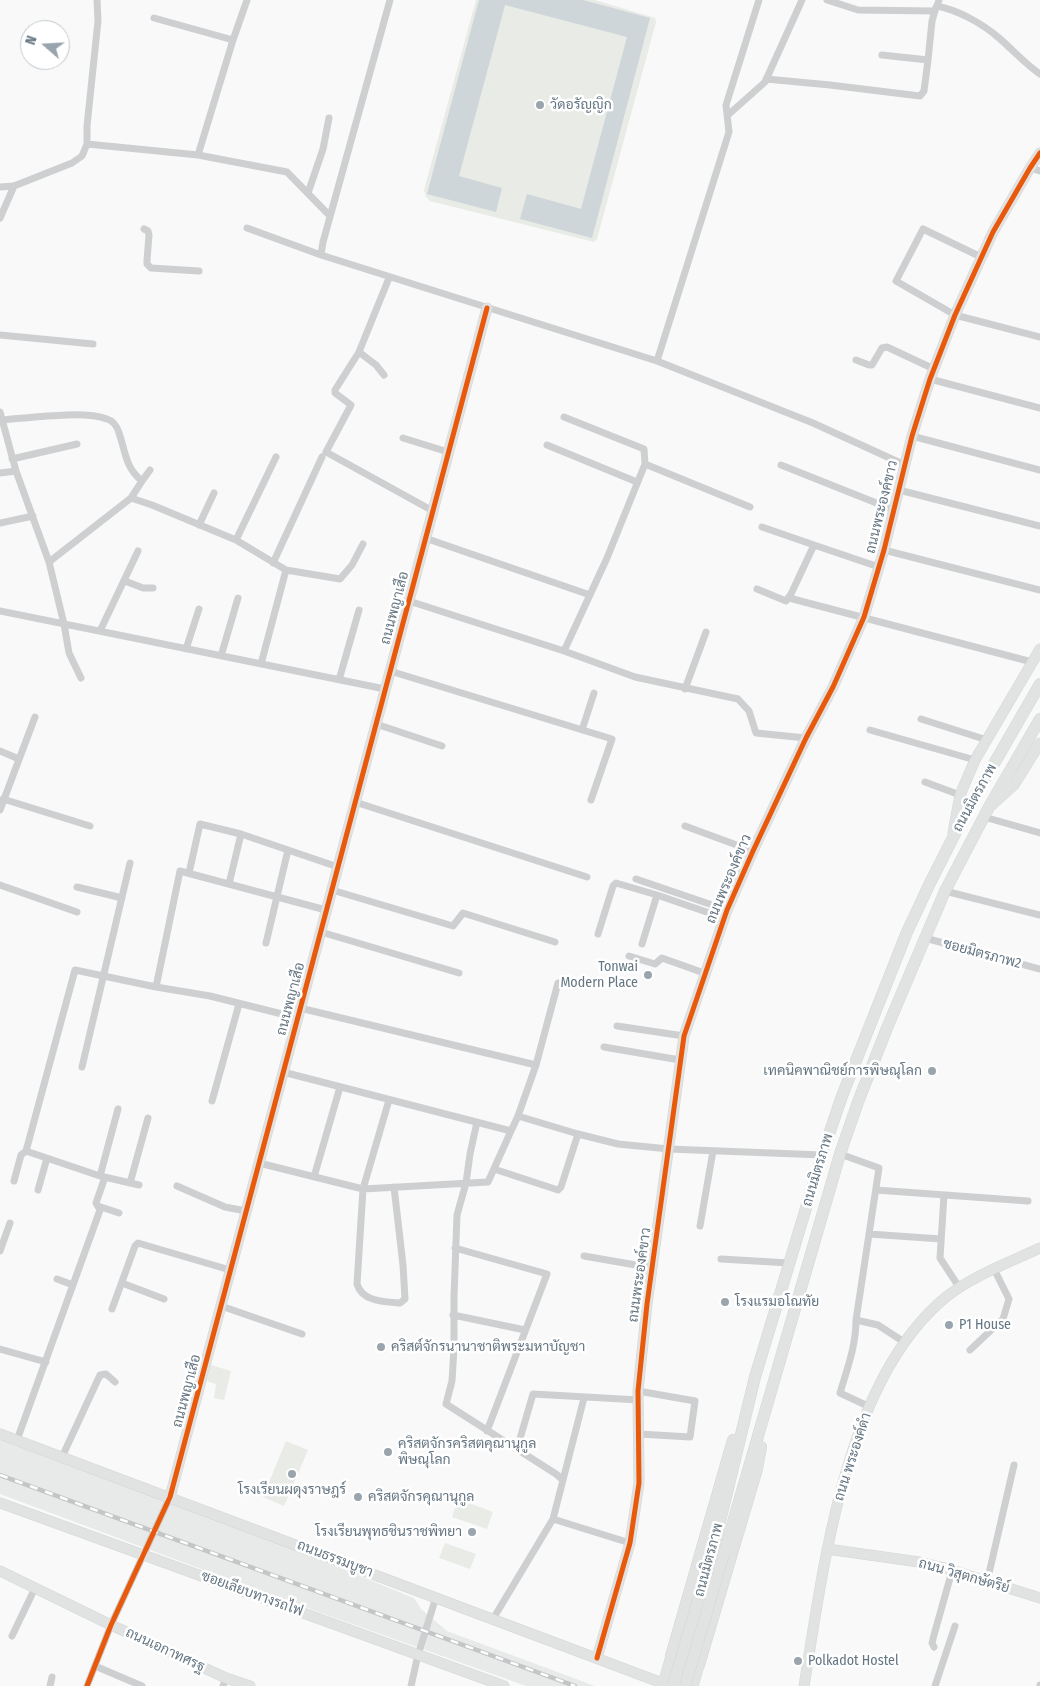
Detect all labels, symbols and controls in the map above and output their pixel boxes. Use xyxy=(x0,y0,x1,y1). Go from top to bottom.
north arrow xyxy=(20,20,70,70)
text: N xyxy=(22,34,41,47)
place label: วัดอรัญญิก xyxy=(550,97,612,113)
marker: วัดอรัญญิก xyxy=(534,99,546,111)
street label: ถนนพระองค์ขาว xyxy=(862,459,902,555)
street label: ถนนพญาเสือ xyxy=(377,570,413,646)
street label: ถนนมิตรภาพ xyxy=(949,761,1001,835)
street label: ถนนพระองค์ขาว xyxy=(703,832,755,926)
street label: ซอยมิตรภาพ2 xyxy=(941,935,1023,973)
place label: Tonwai Modern Place xyxy=(560,959,638,992)
street label: ถนนพญาเสือ xyxy=(273,961,309,1037)
marker: Tonwai Modern Place xyxy=(642,969,654,981)
place label: เทคนิคพาณิชย์การพิษณุโลก xyxy=(763,1063,922,1079)
marker: เทคนิคพาณิชย์การพิษณุโลก xyxy=(926,1065,938,1077)
street label: ถนนมิตรภาพ xyxy=(799,1132,837,1208)
street label: ถนนพระองค์ขาว xyxy=(625,1227,655,1323)
place label: โรงแรมอโณทัย xyxy=(735,1294,819,1310)
marker: โรงแรมอโณทัย xyxy=(719,1296,731,1308)
place label: P1 House xyxy=(959,1317,1011,1333)
marker: P1 House xyxy=(943,1319,955,1331)
place label: คริสต์จักรนานาชาติพระมหาบัญชา xyxy=(391,1339,585,1355)
marker: คริสต์จักรนานาชาติพระมหาบัญชา xyxy=(375,1341,387,1353)
street label: ถนนพญาเสือ xyxy=(169,1353,205,1429)
street label: ถนน พระองค์ดำ xyxy=(831,1411,875,1503)
place label: คริสตจักรคริสตคุณานุกูล พิษณุโลก xyxy=(398,1436,536,1468)
marker: คริสตจักรคริสตคุณานุกูล พิษณุโลก xyxy=(382,1446,394,1458)
marker: โรงเรียนผดุงราษฎร์ xyxy=(286,1468,298,1480)
place label: โรงเรียนผดุงราษฎร์ xyxy=(238,1482,346,1498)
place label: คริสตจักรคุณานุกูล xyxy=(368,1489,474,1505)
marker: คริสตจักรคุณานุกูล xyxy=(352,1491,364,1503)
street label: ถนนมิตรภาพ xyxy=(691,1521,727,1599)
place label: โรงเรียนพุทธชินราชพิทยา xyxy=(315,1524,462,1540)
marker: โรงเรียนพุทธชินราชพิทยา xyxy=(466,1526,478,1538)
street label: ถนนธรรมบูชา xyxy=(295,1537,375,1581)
street label: ถนน วิสุตกษัตริย์ xyxy=(917,1555,1011,1597)
street label: ซอยเลียบทางรถไฟ xyxy=(199,1568,305,1620)
street label: ถนนเอกาทศรฐ xyxy=(123,1624,207,1676)
place label: Polkadot Hostel xyxy=(808,1653,899,1669)
marker: Polkadot Hostel xyxy=(792,1655,804,1667)

